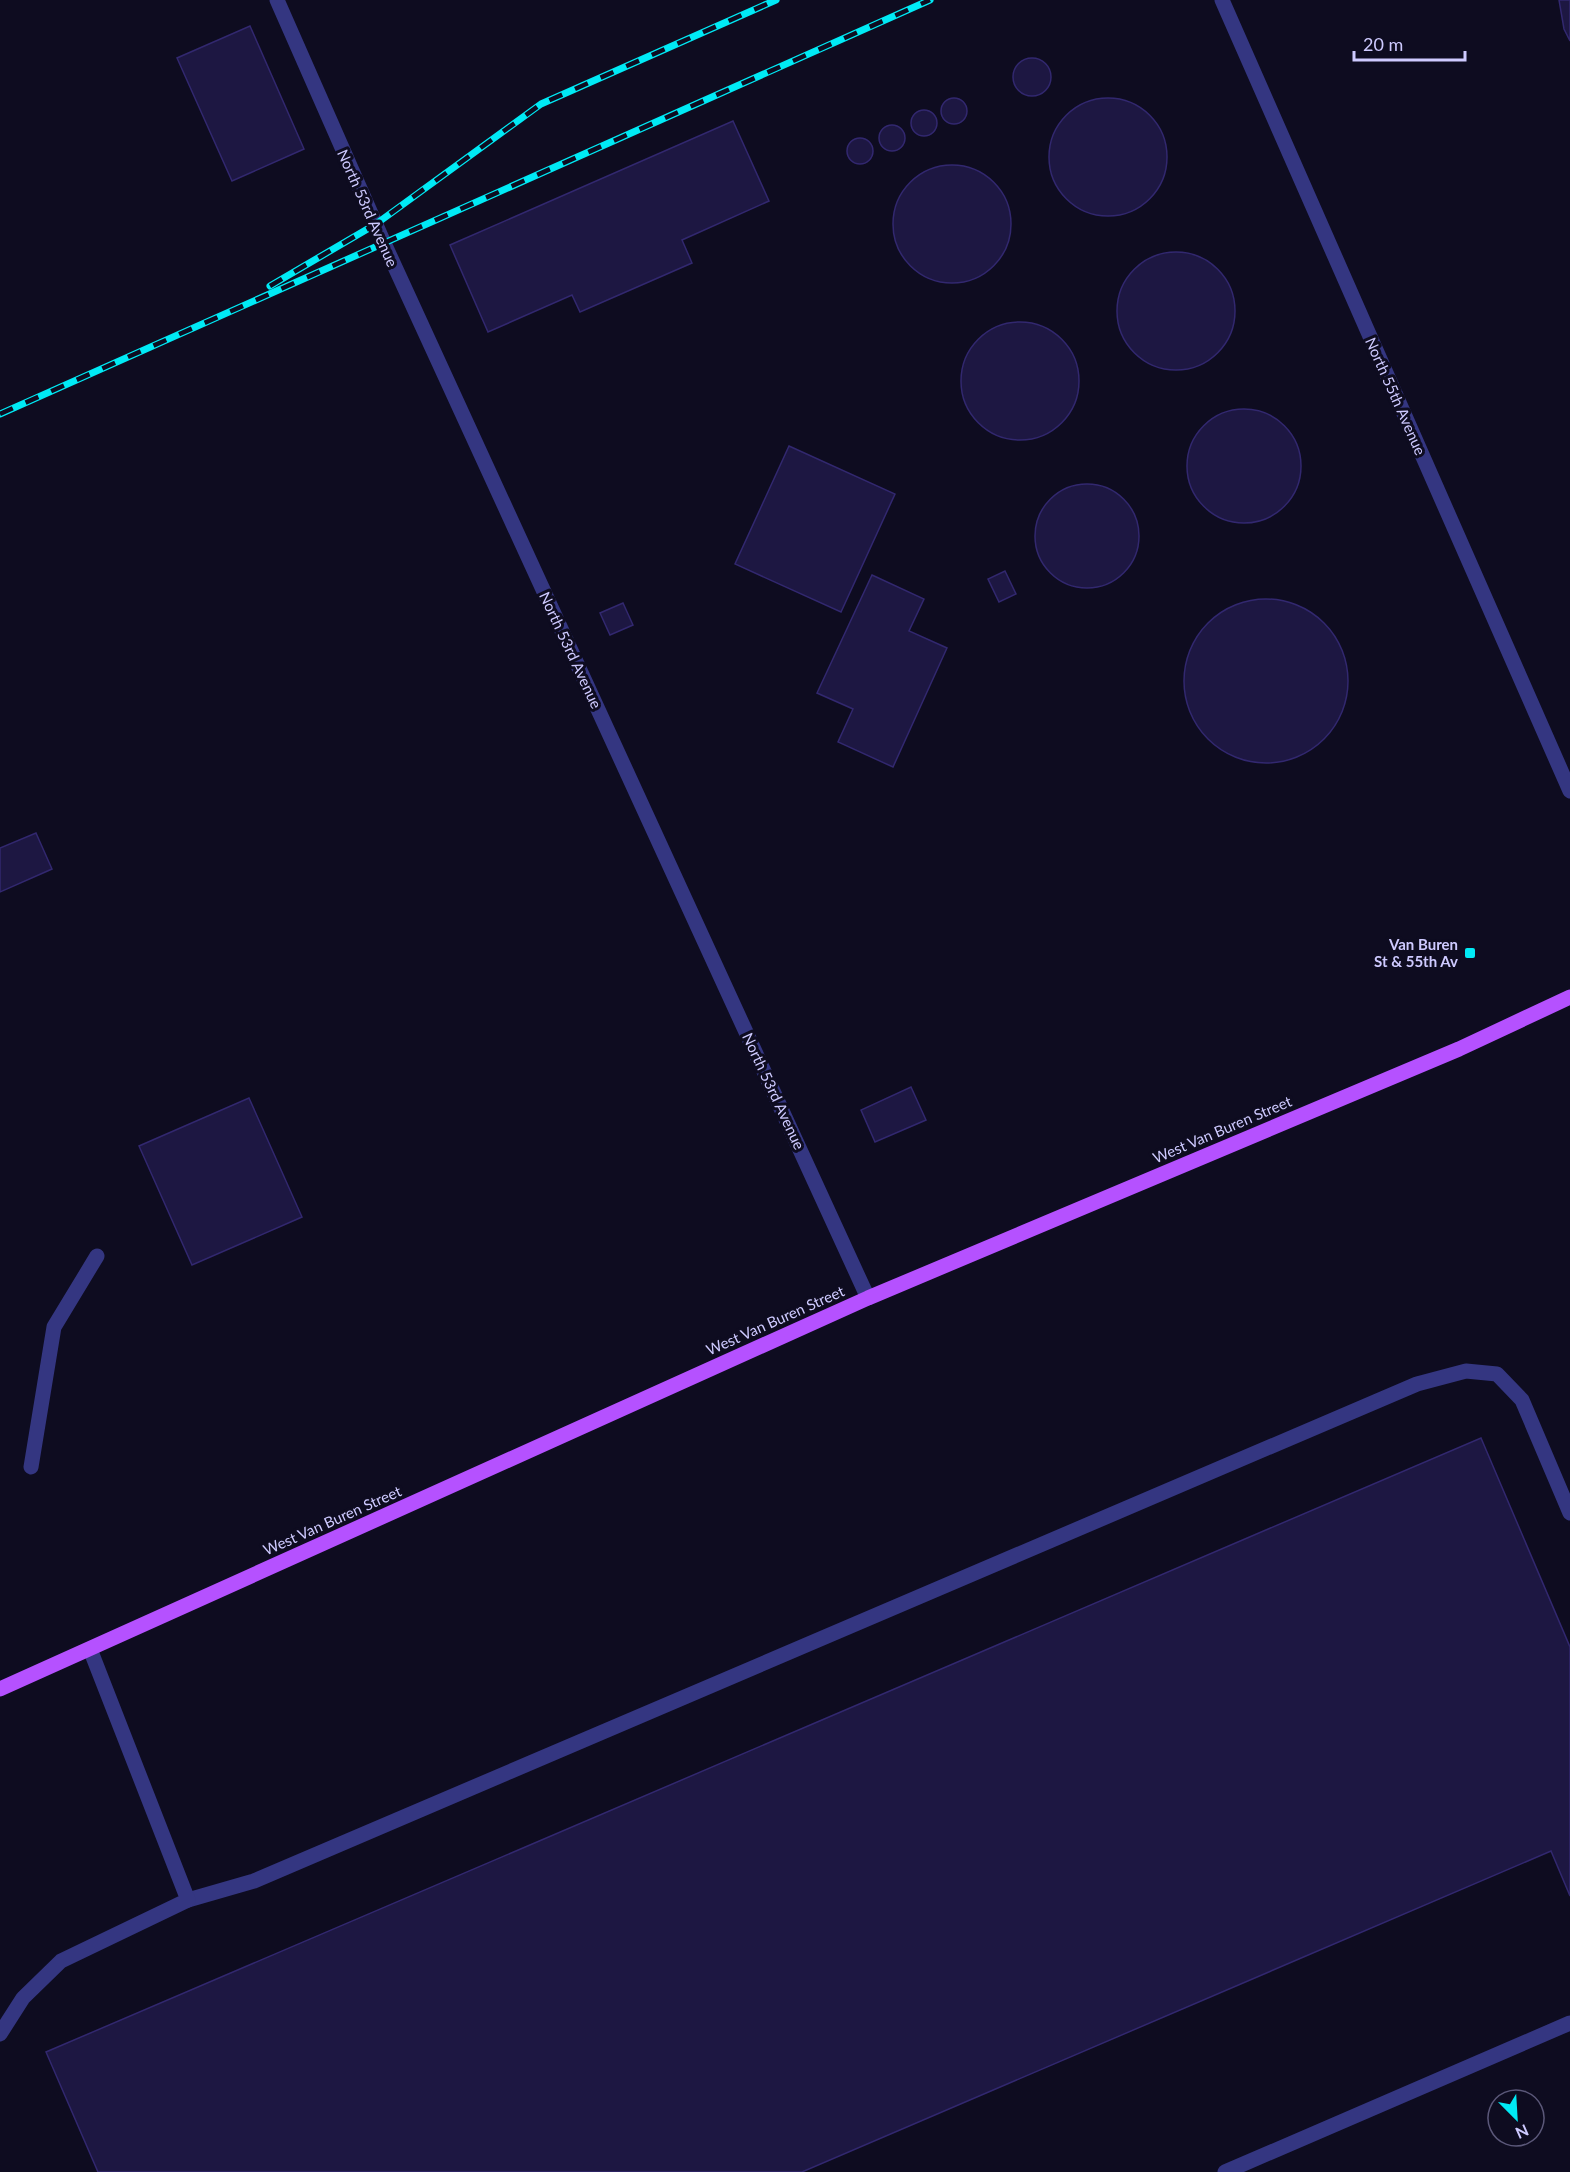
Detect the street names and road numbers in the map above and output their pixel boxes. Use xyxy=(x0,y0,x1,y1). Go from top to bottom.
street label: North 53rd Avenue xyxy=(334,146,402,270)
street label: North 55th Avenue xyxy=(1362,334,1430,458)
street label: North 53rd Avenue xyxy=(536,589,606,711)
street label: North 53rd Avenue xyxy=(739,1030,809,1152)
street label: West Van Buren Street xyxy=(1150,1091,1295,1166)
street label: West Van Buren Street xyxy=(703,1281,847,1359)
street label: West Van Buren Street xyxy=(260,1481,404,1559)

